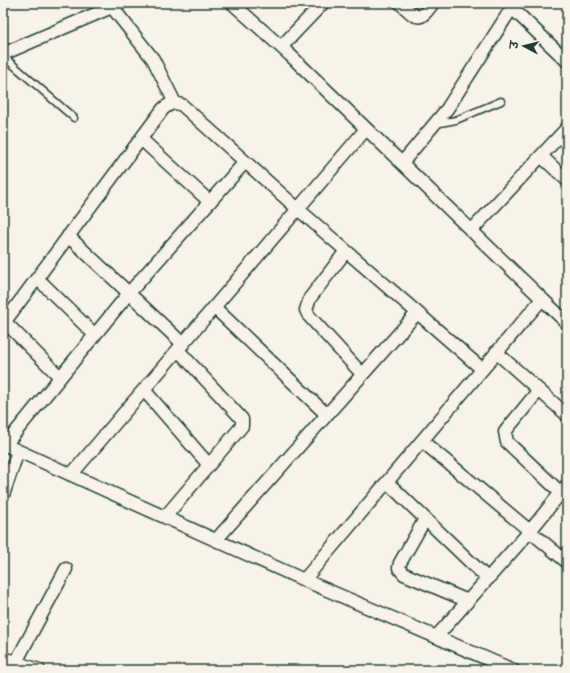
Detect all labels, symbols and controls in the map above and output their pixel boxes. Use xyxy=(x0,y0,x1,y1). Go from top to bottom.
north arrow xyxy=(504,26,544,66)
text: उ xyxy=(507,39,522,50)

